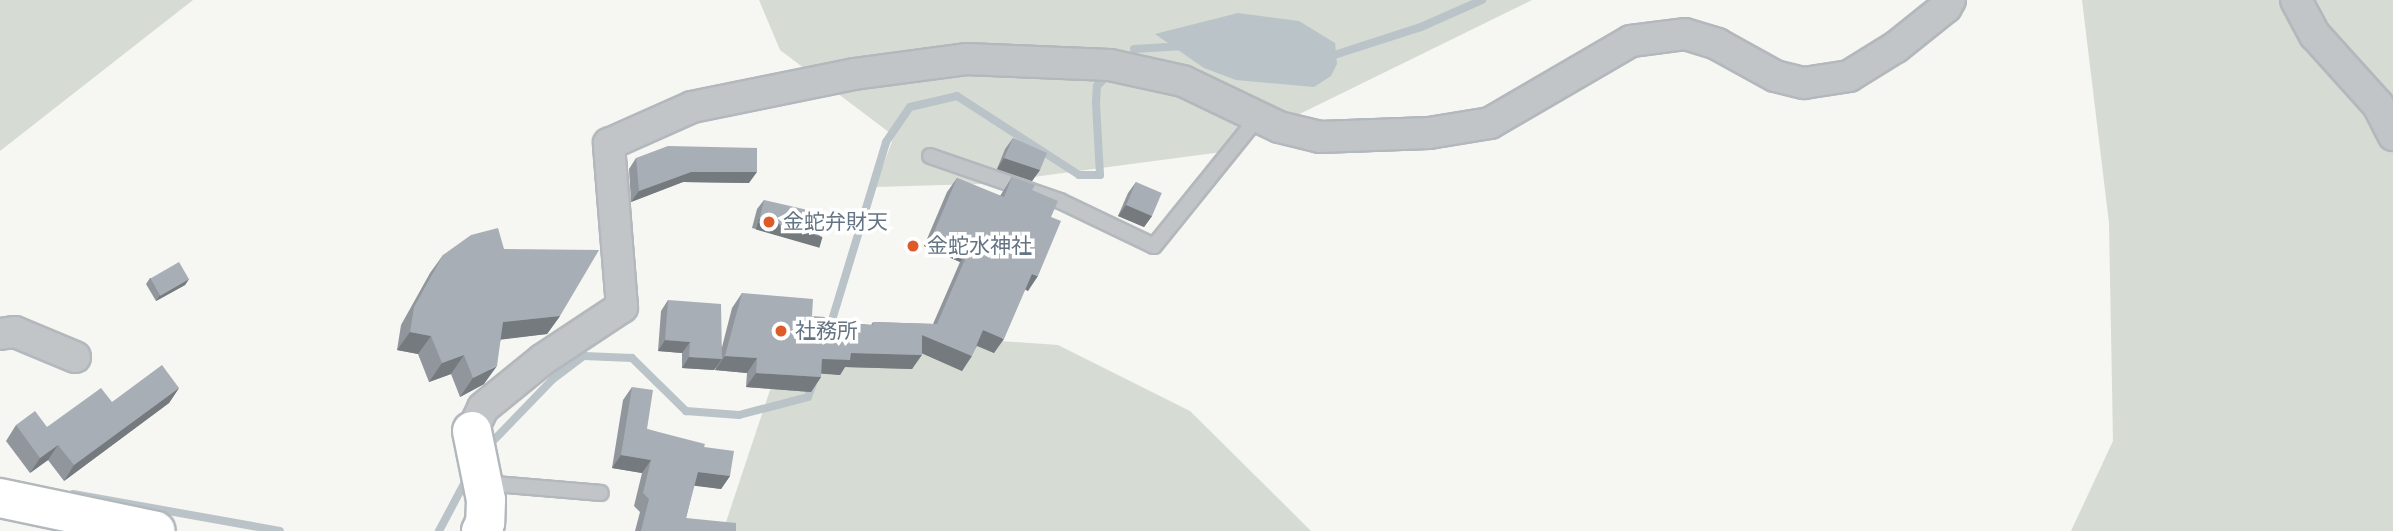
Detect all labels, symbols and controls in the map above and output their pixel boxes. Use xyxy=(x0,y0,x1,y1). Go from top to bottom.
place label: 金蛇弁財天 xyxy=(783,209,888,235)
marker: 金蛇弁財天 xyxy=(761,214,777,230)
place label: 金蛇水神社 xyxy=(927,233,1032,259)
marker: 金蛇水神社 xyxy=(905,238,921,254)
place label: 社務所 xyxy=(795,318,858,344)
marker: 社務所 xyxy=(773,323,789,339)

